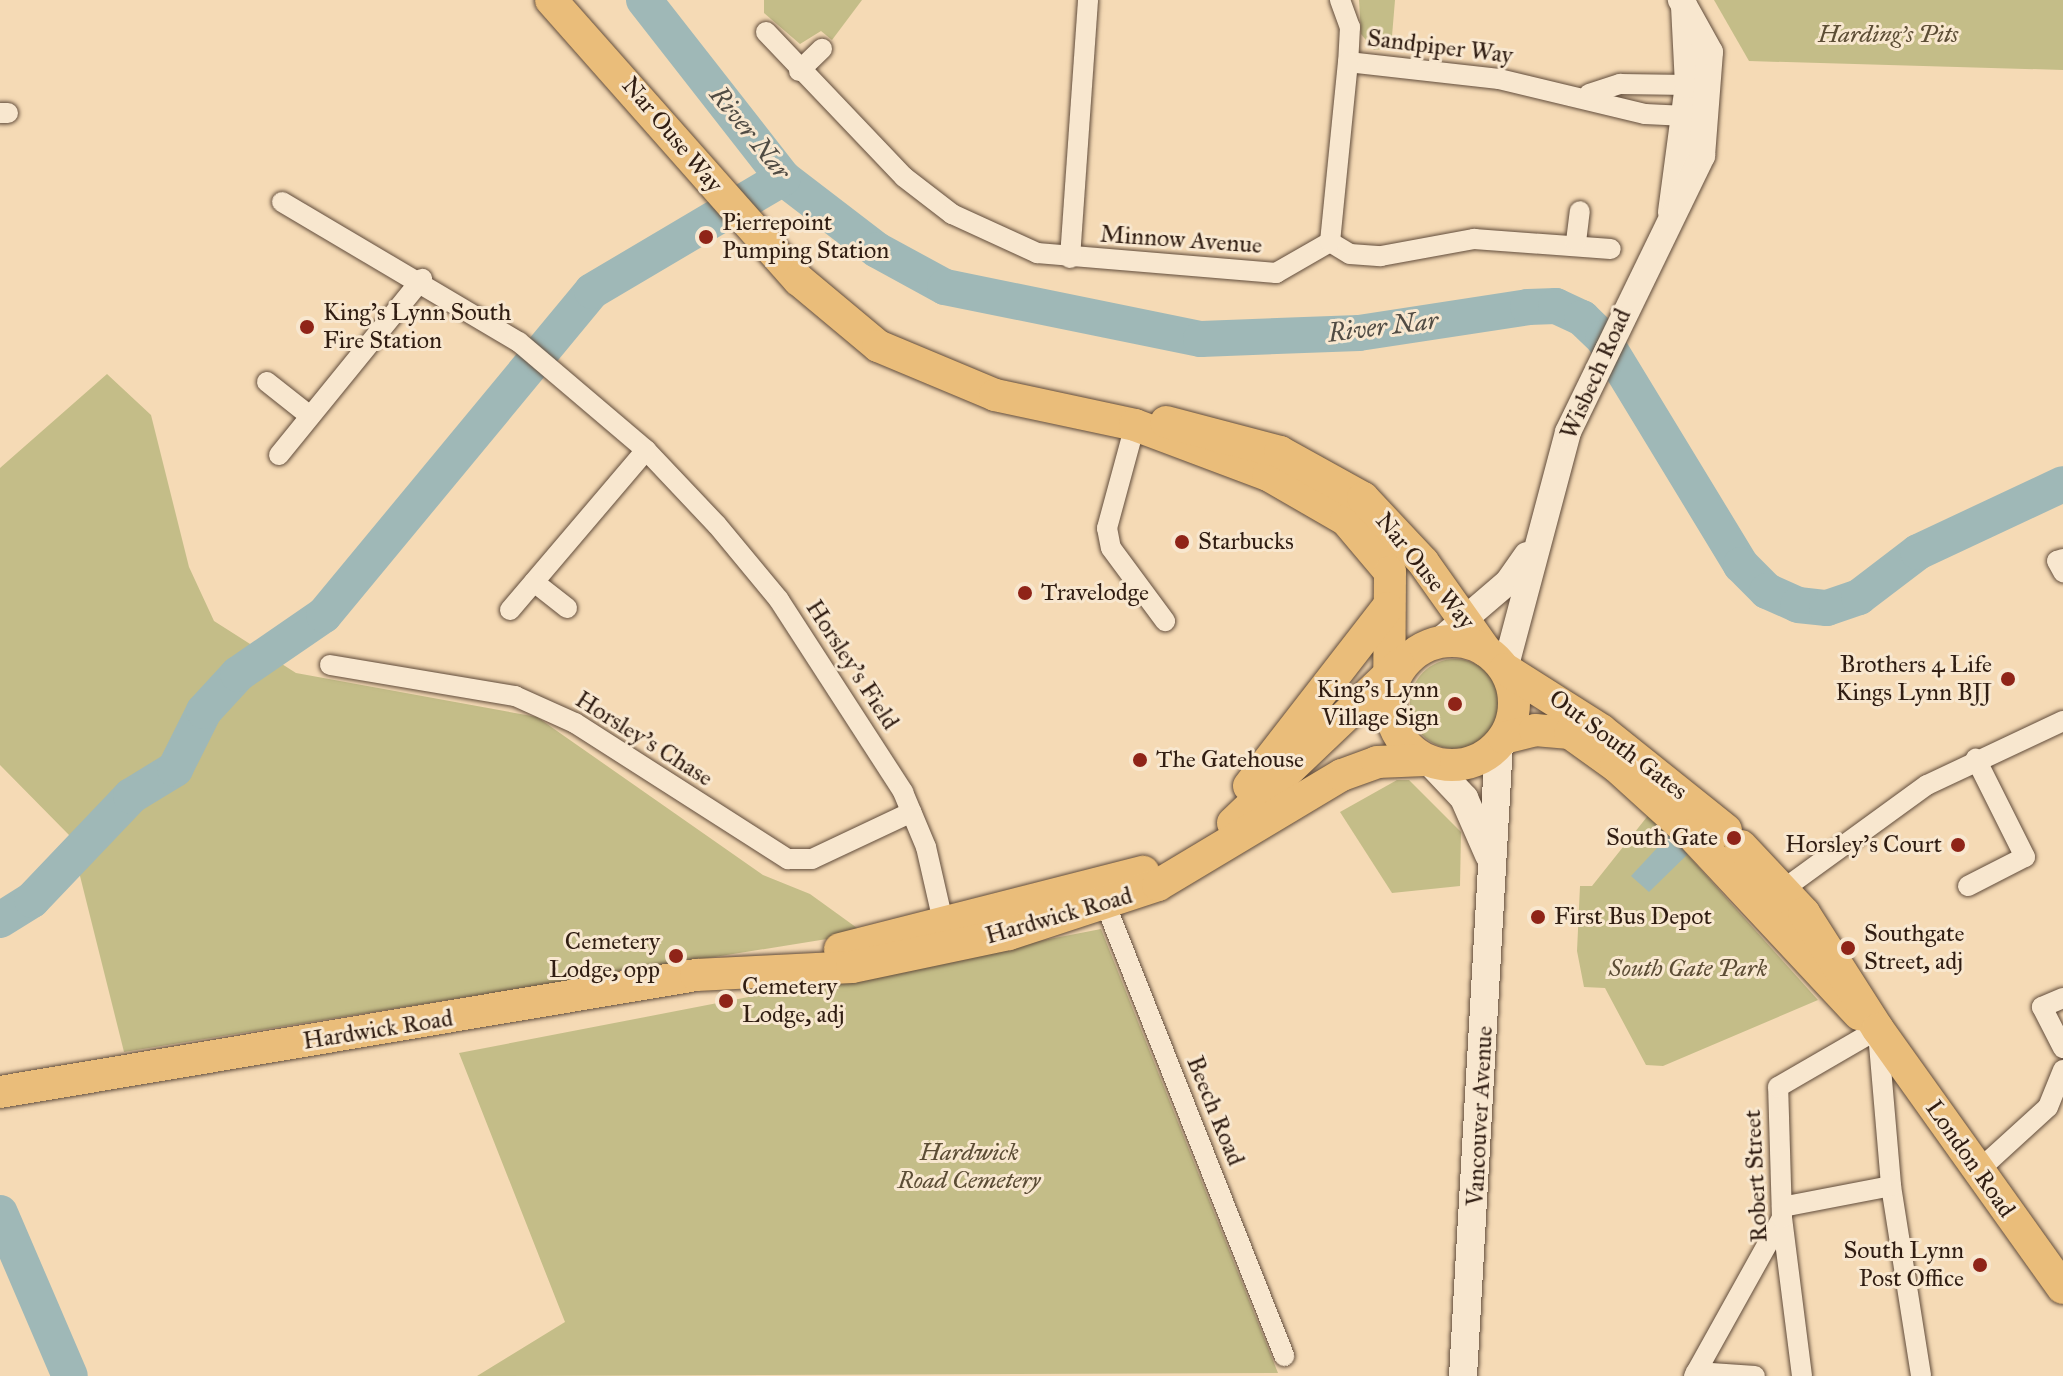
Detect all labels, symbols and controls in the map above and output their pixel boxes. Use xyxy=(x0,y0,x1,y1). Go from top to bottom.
park label: Harding's Pits xyxy=(1818,21,1958,49)
street label: Sandpiper Way xyxy=(1366,24,1514,70)
street label: Nar Ouse Way xyxy=(615,71,729,199)
water label: River Nar xyxy=(703,80,797,186)
place label: Pierrepoint Pumping Station xyxy=(722,209,889,265)
street label: Minnow Avenue xyxy=(1099,220,1263,260)
marker: Pierrepoint Pumping Station xyxy=(697,228,715,246)
place label: King's Lynn South Fire Station xyxy=(323,299,511,355)
street label: Wisbech Road xyxy=(1554,304,1638,444)
water label: River Nar xyxy=(1326,305,1440,349)
marker: King's Lynn South Fire Station xyxy=(298,318,316,336)
street label: Nar Ouse Way xyxy=(1369,507,1481,635)
place label: Starbucks xyxy=(1198,528,1294,556)
marker: Starbucks xyxy=(1173,533,1191,551)
place label: Travelodge xyxy=(1041,579,1149,607)
marker: Travelodge xyxy=(1016,584,1034,602)
street label: Horsley's Field xyxy=(799,595,905,735)
place label: Brothers 4 Life Kings Lynn BJJ xyxy=(1835,651,1992,707)
marker: Brothers 4 Life Kings Lynn BJJ xyxy=(1999,670,2017,688)
place label: King's Lynn Village Sign xyxy=(1317,676,1439,732)
street label: Out South Gates xyxy=(1543,684,1693,806)
street label: Horsley's Chase xyxy=(570,685,718,793)
marker: King's Lynn Village Sign xyxy=(1446,695,1464,713)
place label: The Gatehouse xyxy=(1156,746,1304,774)
marker: The Gatehouse xyxy=(1131,751,1149,769)
place label: South Gate xyxy=(1606,824,1718,852)
marker: South Gate xyxy=(1725,829,1743,847)
place label: Horsley's Court xyxy=(1785,831,1942,859)
marker: Horsley's Court xyxy=(1949,836,1967,854)
street label: Hardwick Road xyxy=(982,881,1136,951)
place label: First Bus Depot xyxy=(1554,903,1712,931)
marker: First Bus Depot xyxy=(1529,908,1547,926)
place label: Southgate Street, adj xyxy=(1864,920,1965,976)
place label: Cemetery Lodge, opp xyxy=(549,928,660,984)
marker: Southgate Street, adj xyxy=(1839,939,1857,957)
marker: Cemetery Lodge, opp xyxy=(667,947,685,965)
park label: South Gate Park xyxy=(1609,955,1767,983)
place label: Cemetery Lodge, adj xyxy=(742,973,845,1029)
marker: Cemetery Lodge, adj xyxy=(717,992,735,1010)
street label: Hardwick Road xyxy=(301,1004,455,1056)
street label: Vancouver Avenue xyxy=(1461,1025,1499,1207)
street label: Beech Road xyxy=(1180,1052,1250,1170)
street label: London Road xyxy=(1919,1095,2021,1223)
street label: Robert Street xyxy=(1738,1109,1774,1243)
park label: Hardwick Road Cemetery xyxy=(898,1139,1040,1195)
place label: South Lynn Post Office xyxy=(1843,1237,1964,1293)
marker: South Lynn Post Office xyxy=(1971,1256,1989,1274)

